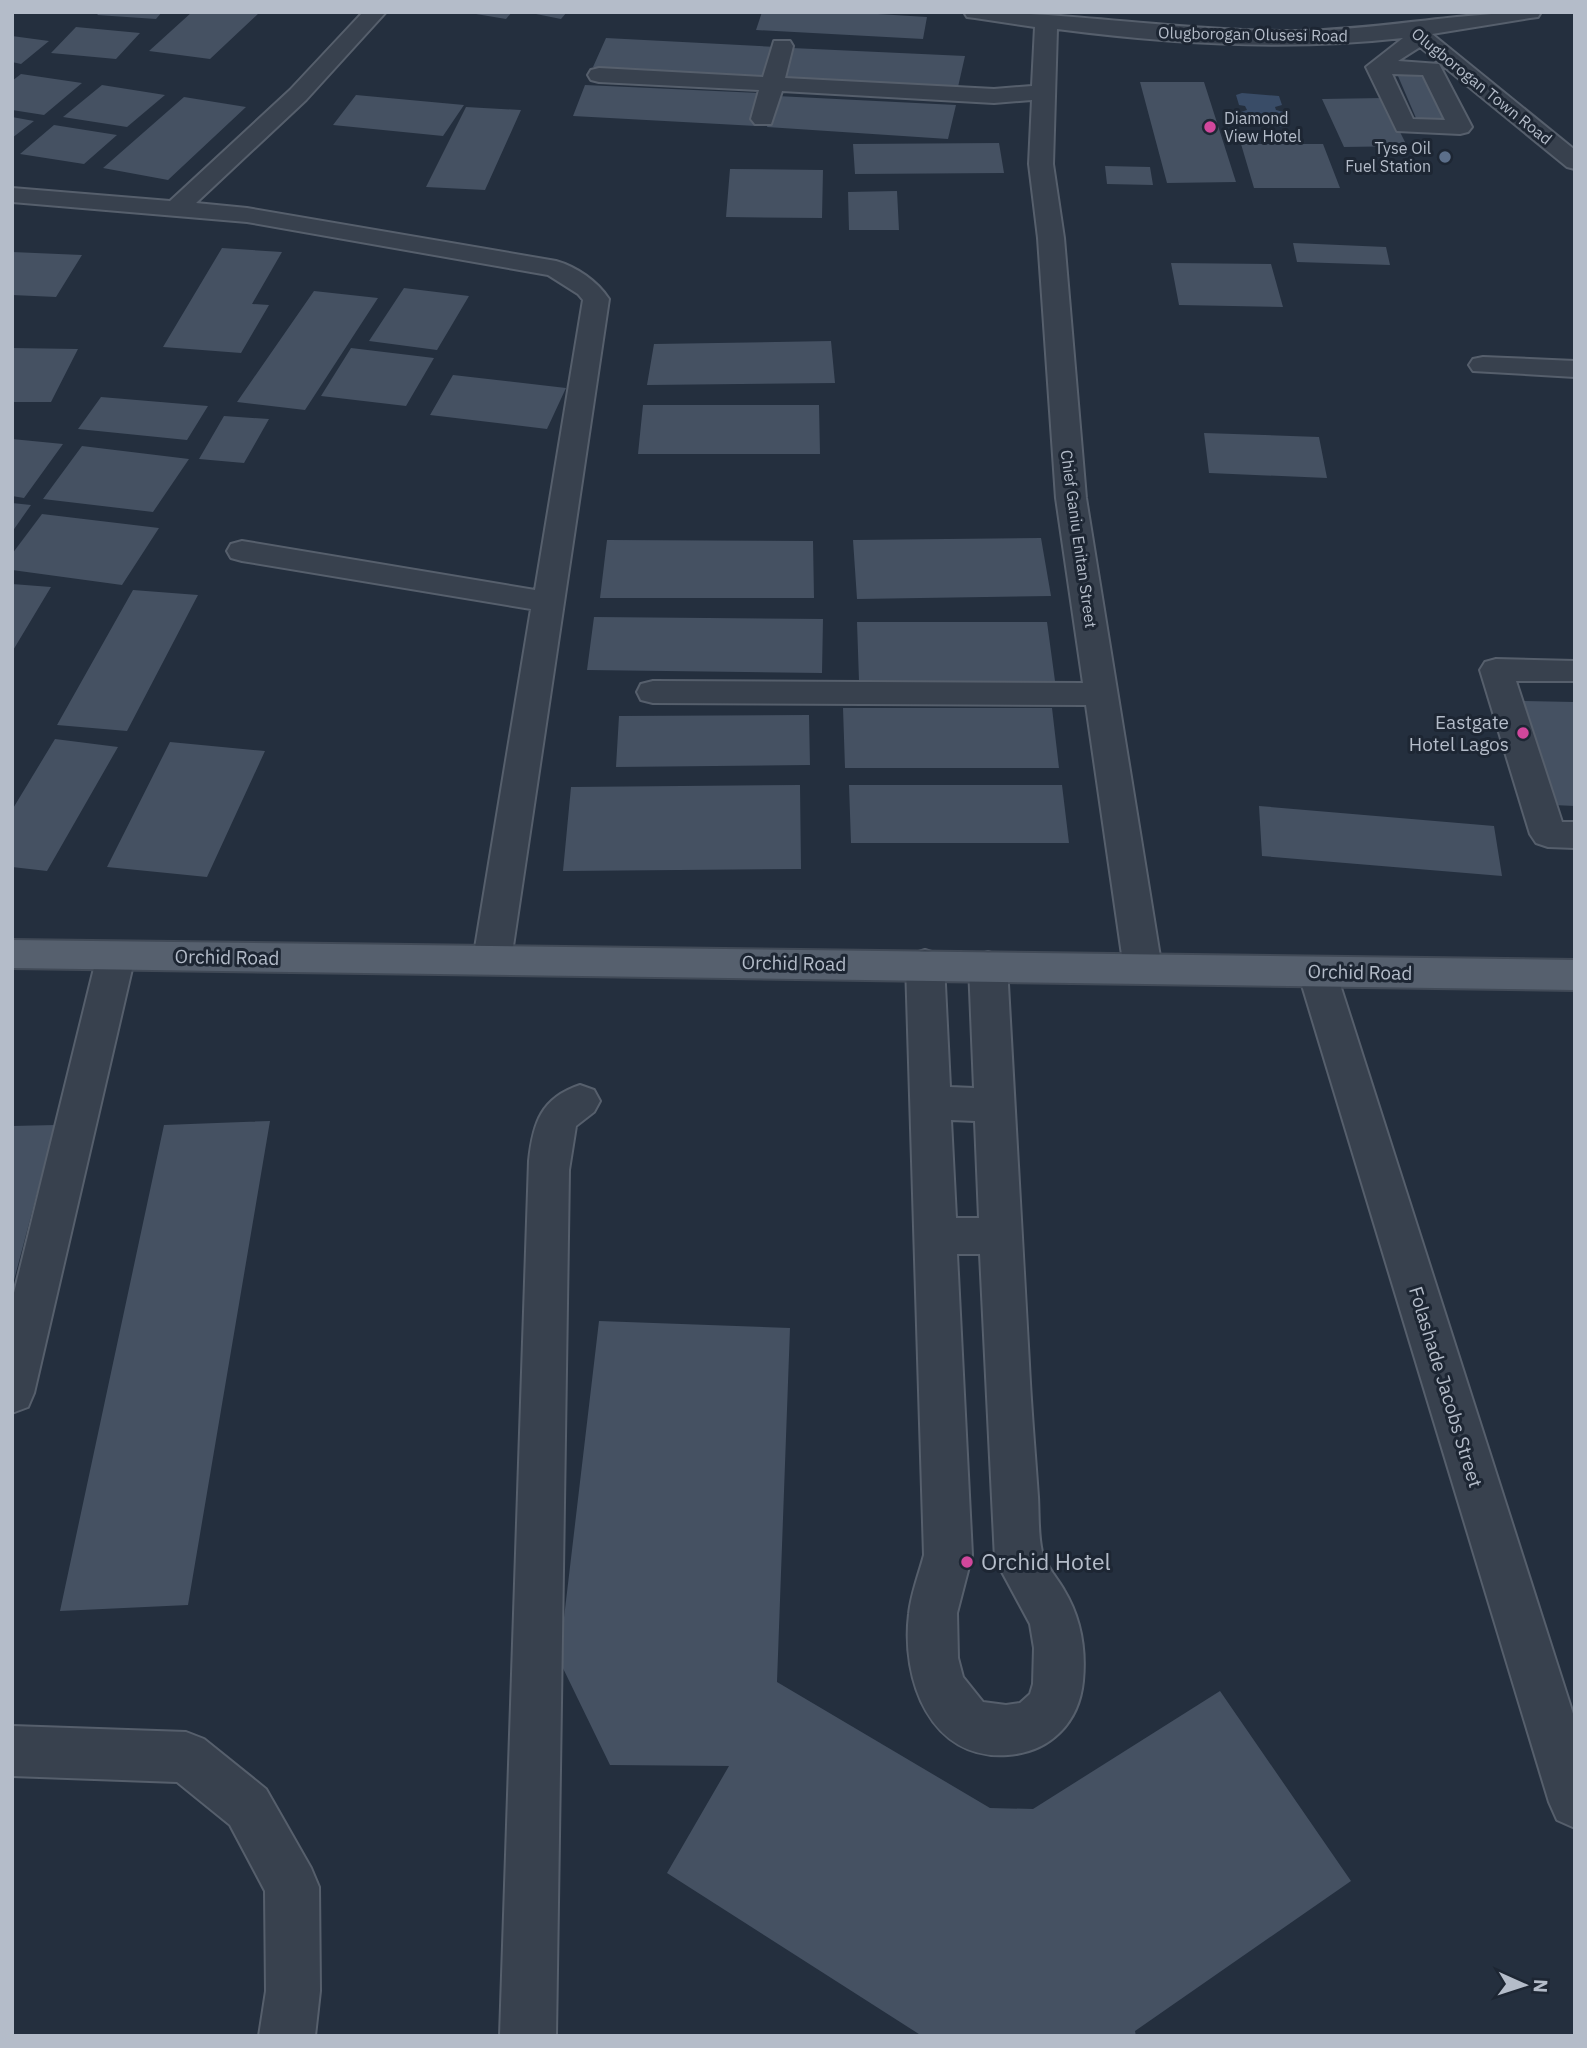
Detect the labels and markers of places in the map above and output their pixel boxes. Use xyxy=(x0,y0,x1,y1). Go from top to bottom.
place label: Diamond View Hotel xyxy=(1224,108,1301,146)
marker: Diamond View Hotel xyxy=(1202,119,1218,135)
place label: Tyse Oil Fuel Station xyxy=(1345,138,1431,176)
marker: Tyse Oil Fuel Station xyxy=(1437,149,1453,165)
place label: Eastgate Hotel Lagos xyxy=(1409,710,1509,756)
marker: Eastgate Hotel Lagos xyxy=(1515,725,1531,741)
place label: Orchid Hotel xyxy=(981,1546,1111,1576)
marker: Orchid Hotel xyxy=(959,1554,975,1570)

